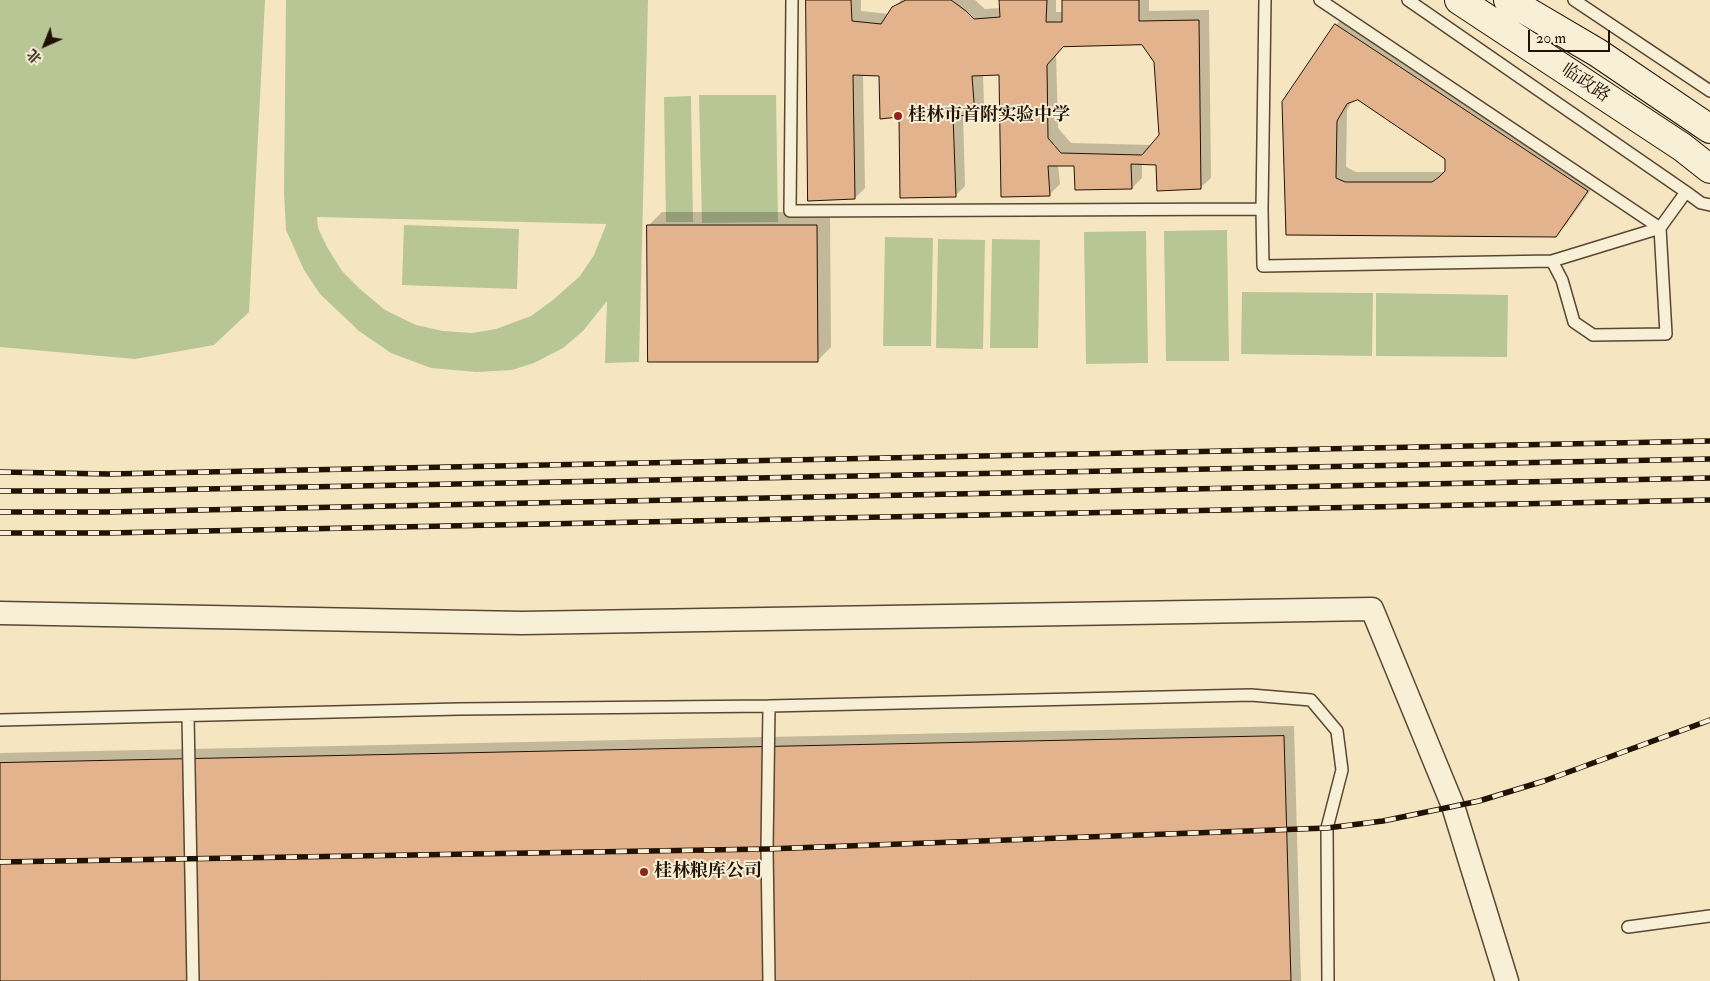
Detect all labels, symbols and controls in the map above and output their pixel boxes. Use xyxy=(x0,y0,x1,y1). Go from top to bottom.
north arrow xyxy=(20,20,70,70)
scale bar xyxy=(1530,20,1612,52)
text: 20 m xyxy=(1536,29,1566,48)
text: 北 xyxy=(23,45,45,67)
street label: 临政路 xyxy=(1557,60,1613,108)
place label: 桂林市首附实验中学 xyxy=(908,105,1070,127)
marker: 桂林市首附实验中学 xyxy=(892,110,904,122)
place label: 桂林粮库公司 xyxy=(654,861,762,883)
marker: 桂林粮库公司 xyxy=(638,866,650,878)

